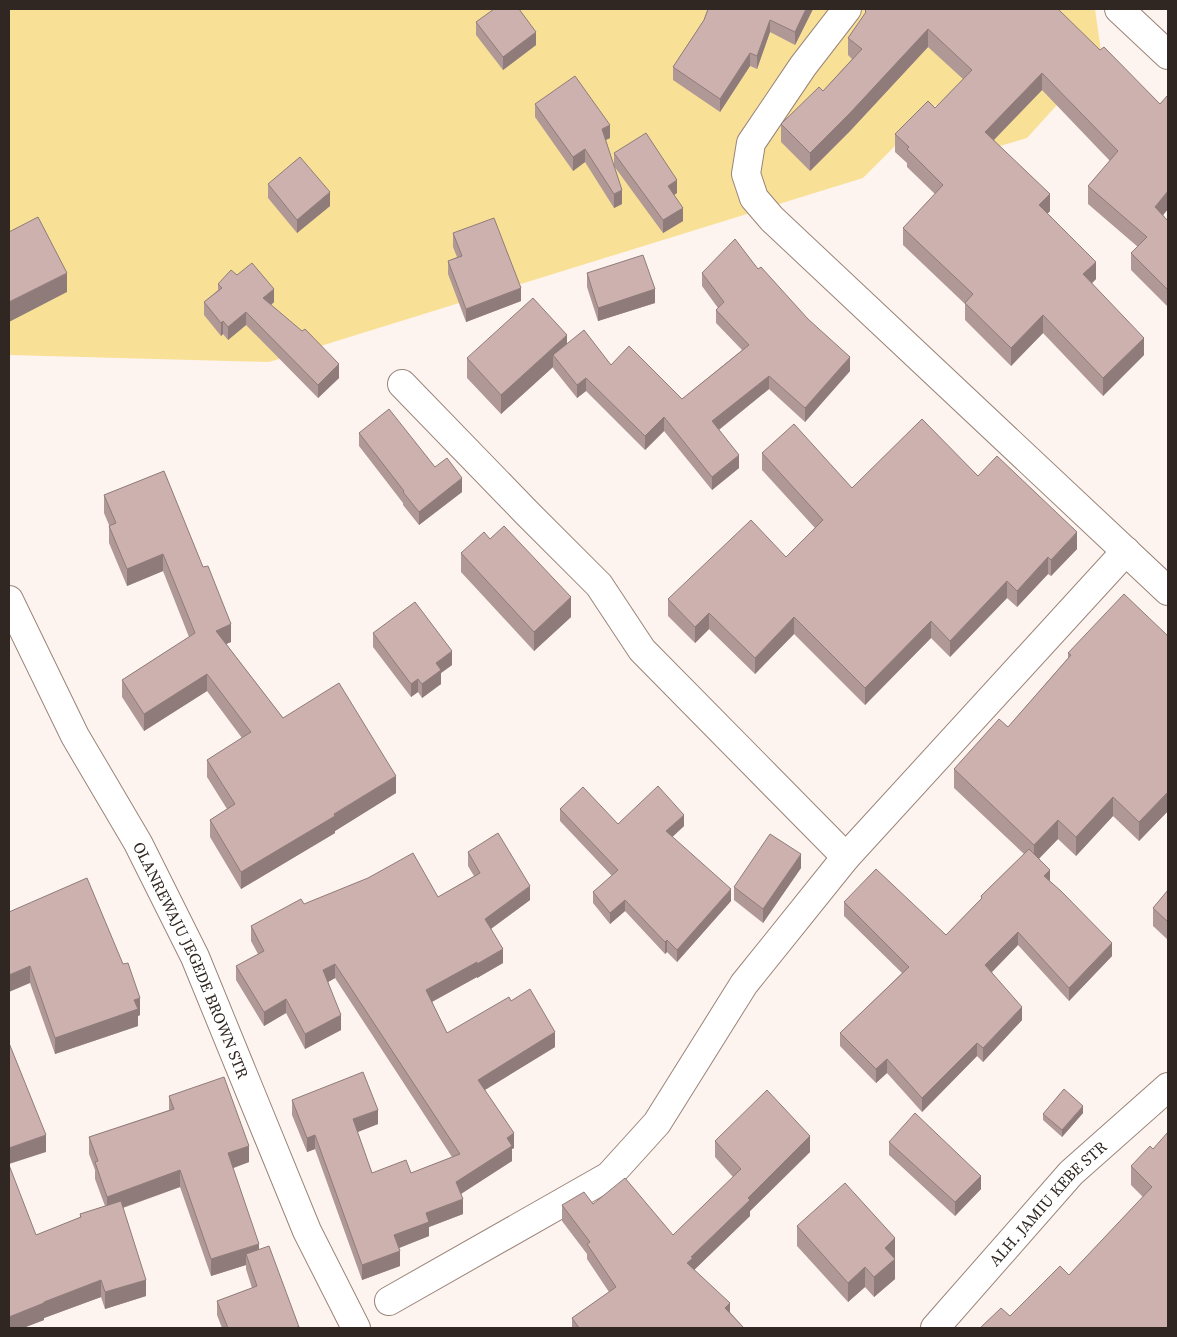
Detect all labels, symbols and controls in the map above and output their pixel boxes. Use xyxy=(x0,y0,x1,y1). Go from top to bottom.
street label: OLANREWAJU JEGEDE BROWN STR xyxy=(128,838,255,1082)
street label: ALH. JAMIU KEBE STR xyxy=(983,1135,1111,1271)

